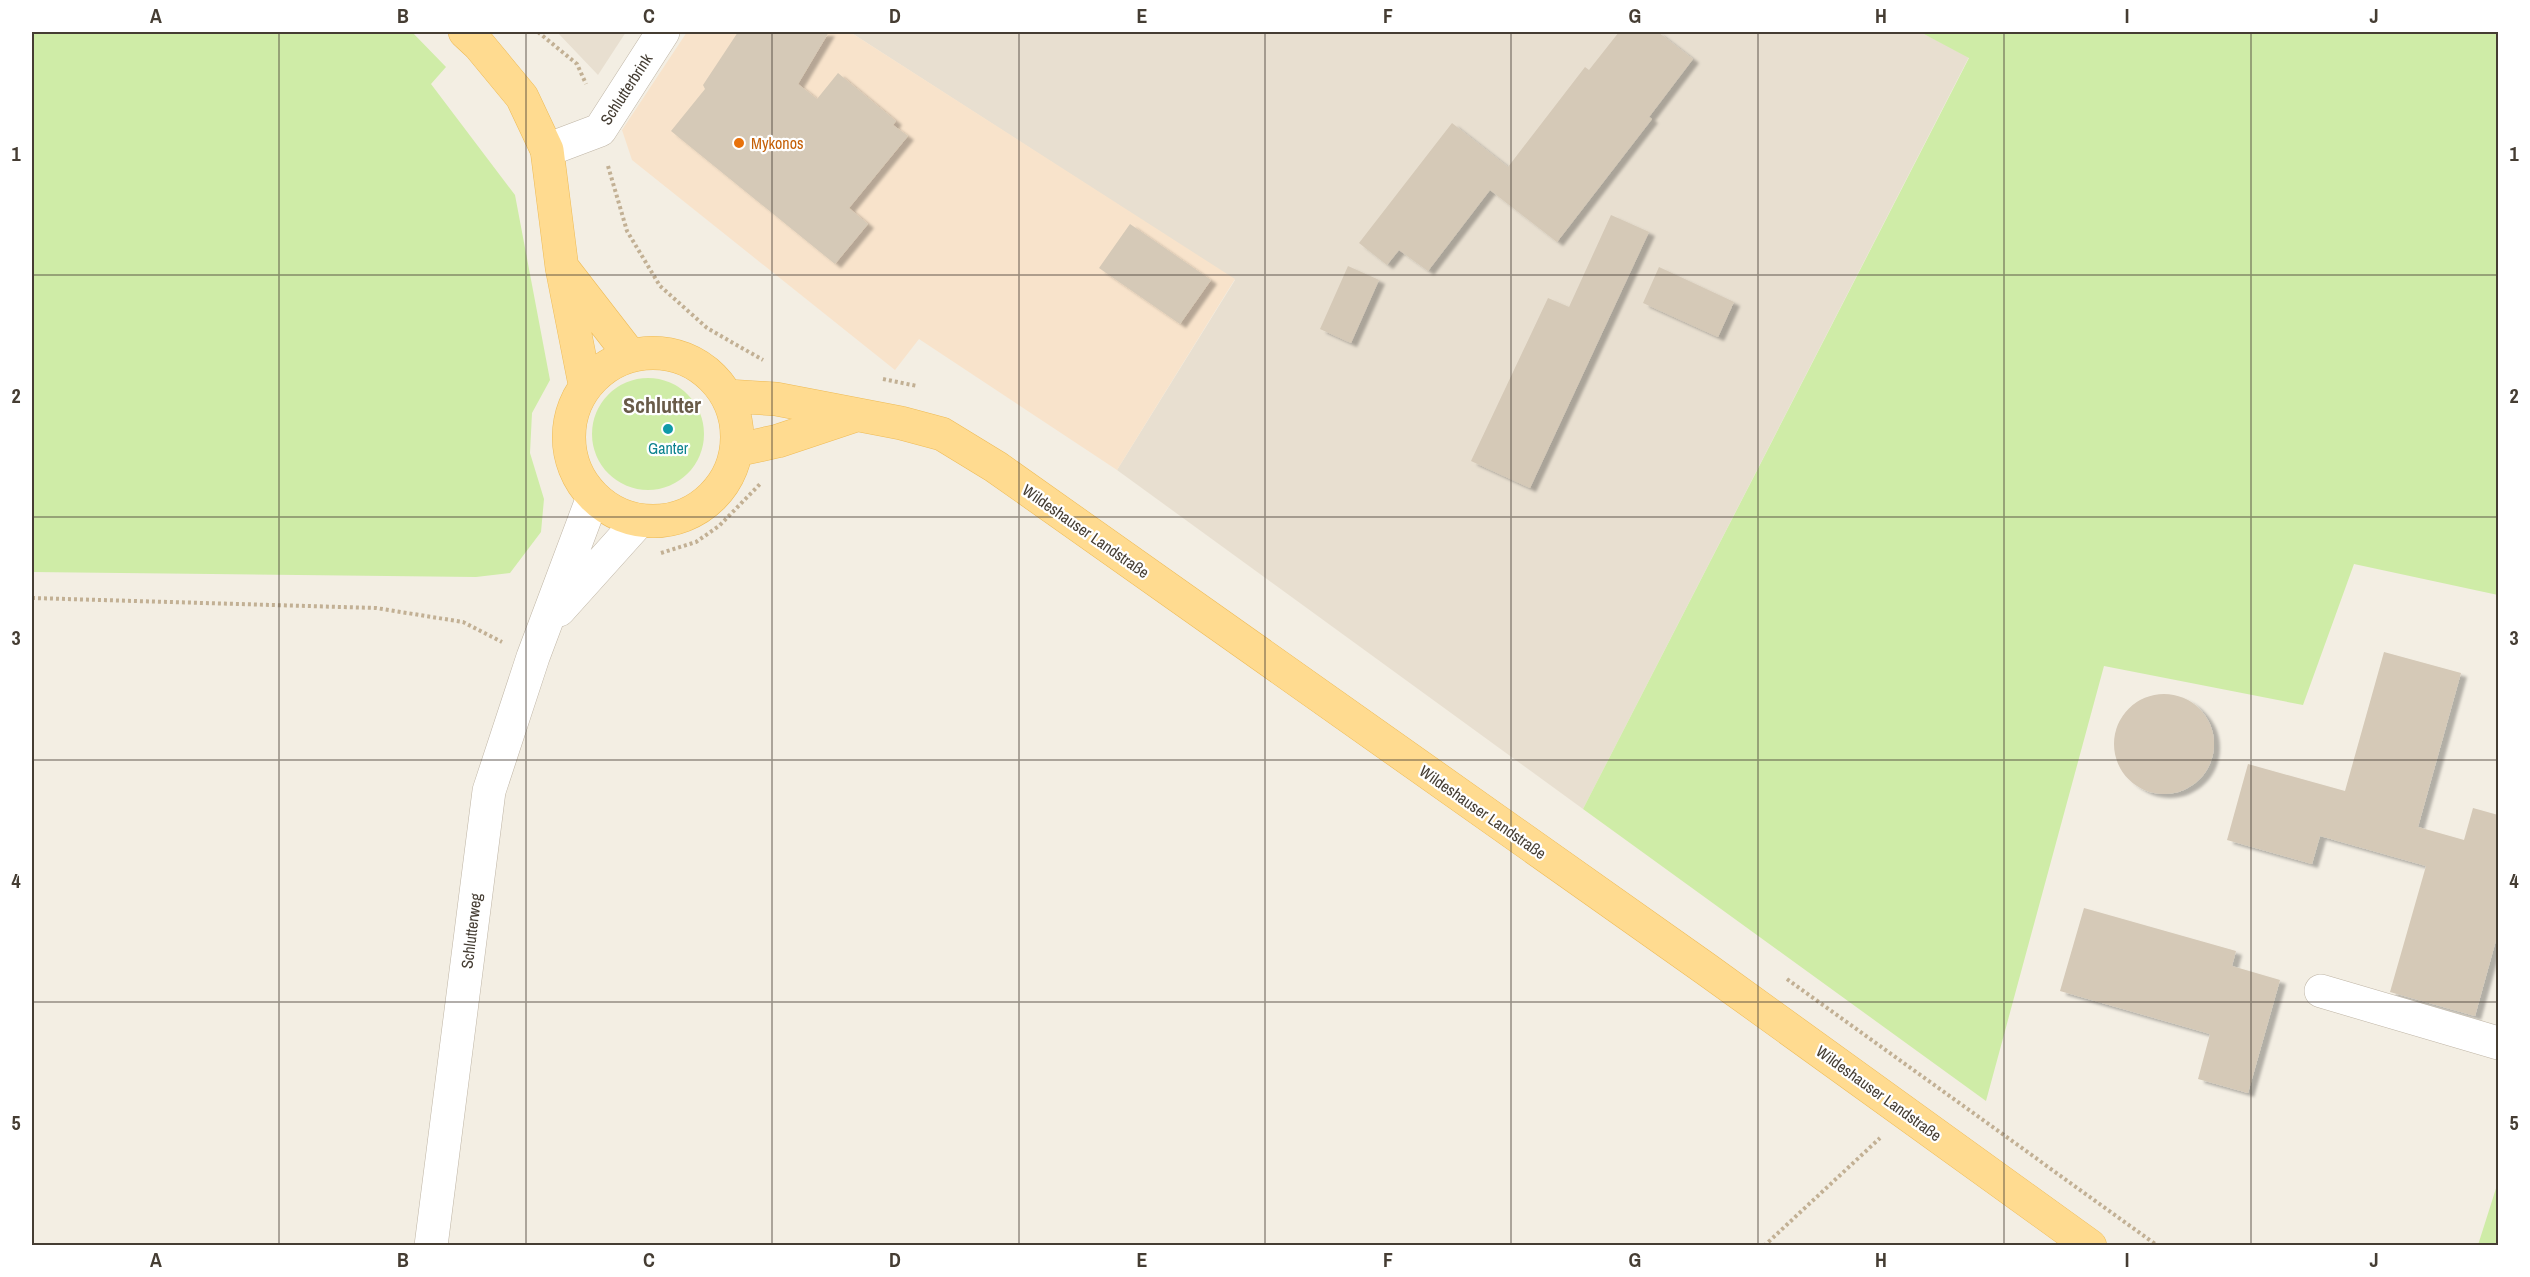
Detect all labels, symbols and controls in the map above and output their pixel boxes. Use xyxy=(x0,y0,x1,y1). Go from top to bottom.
text: A xyxy=(150,2,162,29)
text: B xyxy=(397,2,409,29)
text: C xyxy=(643,2,655,29)
text: D xyxy=(889,2,901,29)
text: E xyxy=(1137,2,1148,29)
text: F xyxy=(1383,2,1393,29)
text: G xyxy=(1629,2,1641,29)
text: H xyxy=(1875,2,1887,29)
text: I xyxy=(2125,2,2129,29)
text: J xyxy=(2369,2,2379,29)
street label: Schlutterbrink xyxy=(595,49,658,129)
place label: Mykonos xyxy=(751,132,804,154)
marker: Mykonos xyxy=(732,136,746,150)
text: 1 xyxy=(11,140,21,167)
text: 1 xyxy=(2509,140,2519,167)
text: 2 xyxy=(11,382,21,409)
text: 2 xyxy=(2509,382,2519,409)
district label: Schlutter xyxy=(623,390,701,420)
marker: Ganter xyxy=(661,422,675,436)
place label: Ganter xyxy=(648,437,689,459)
street label: Wildeshauser Landstraße xyxy=(1018,479,1154,583)
text: 3 xyxy=(11,624,21,651)
text: 3 xyxy=(2509,624,2519,651)
street label: Wildeshauser Landstraße xyxy=(1415,760,1551,864)
text: 4 xyxy=(11,867,21,894)
text: 4 xyxy=(2509,867,2519,894)
street label: Schlutterweg xyxy=(455,891,487,970)
street label: Wildeshauser Landstraße xyxy=(1812,1040,1946,1146)
text: 5 xyxy=(11,1109,21,1136)
text: 5 xyxy=(2509,1109,2519,1136)
text: A xyxy=(150,1246,162,1273)
text: B xyxy=(397,1246,409,1273)
text: C xyxy=(643,1246,655,1273)
text: D xyxy=(889,1246,901,1273)
text: E xyxy=(1137,1246,1148,1273)
text: F xyxy=(1383,1246,1393,1273)
text: G xyxy=(1629,1246,1641,1273)
text: H xyxy=(1875,1246,1887,1273)
text: I xyxy=(2125,1246,2129,1273)
text: J xyxy=(2369,1246,2379,1273)

